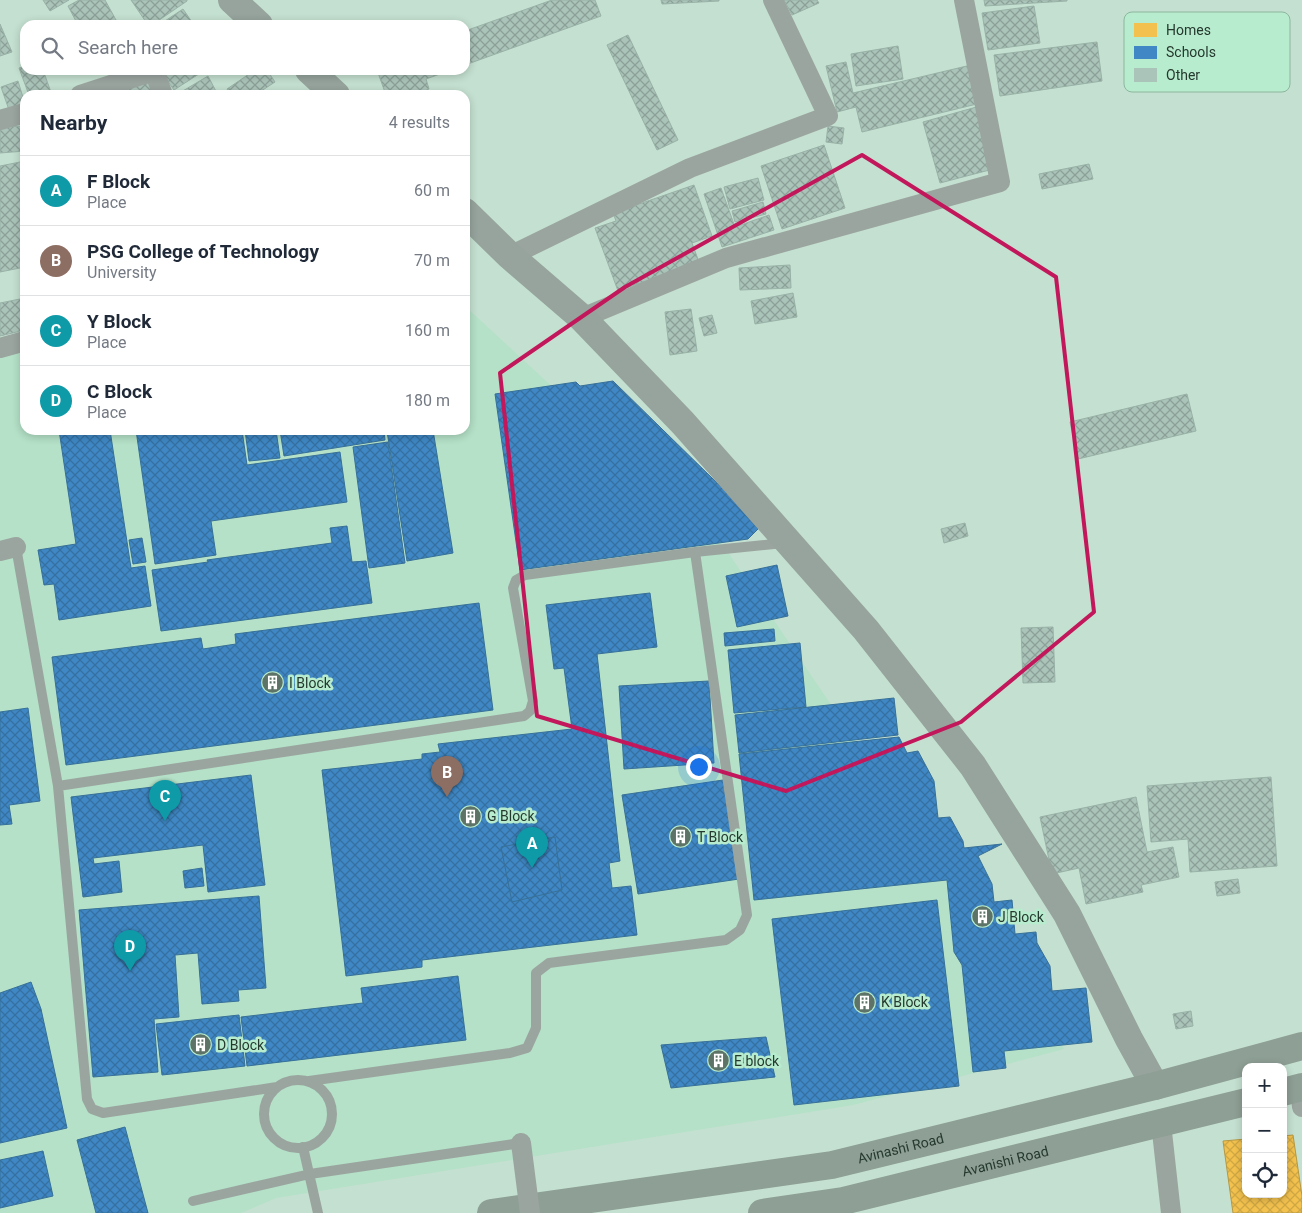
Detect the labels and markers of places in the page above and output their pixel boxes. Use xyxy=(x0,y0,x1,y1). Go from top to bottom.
building icon: I Block xyxy=(261,671,285,695)
place label: I Block xyxy=(289,675,332,691)
pin: B xyxy=(431,756,463,797)
pin: C xyxy=(149,780,181,821)
building icon: G Block xyxy=(459,804,483,828)
place label: G Block xyxy=(487,808,535,824)
building icon: T Block xyxy=(669,825,693,849)
pin: A xyxy=(516,827,548,868)
place label: T Block xyxy=(697,829,744,845)
building icon: J Block xyxy=(970,905,994,929)
place label: J Block xyxy=(998,909,1045,925)
pin: D xyxy=(114,930,146,971)
building icon: K Block xyxy=(853,990,877,1014)
place label: K Block xyxy=(881,994,929,1010)
building icon: D Block xyxy=(189,1033,213,1057)
place label: D Block xyxy=(217,1037,265,1053)
building icon: E block xyxy=(706,1049,730,1073)
place label: E block xyxy=(734,1053,780,1069)

